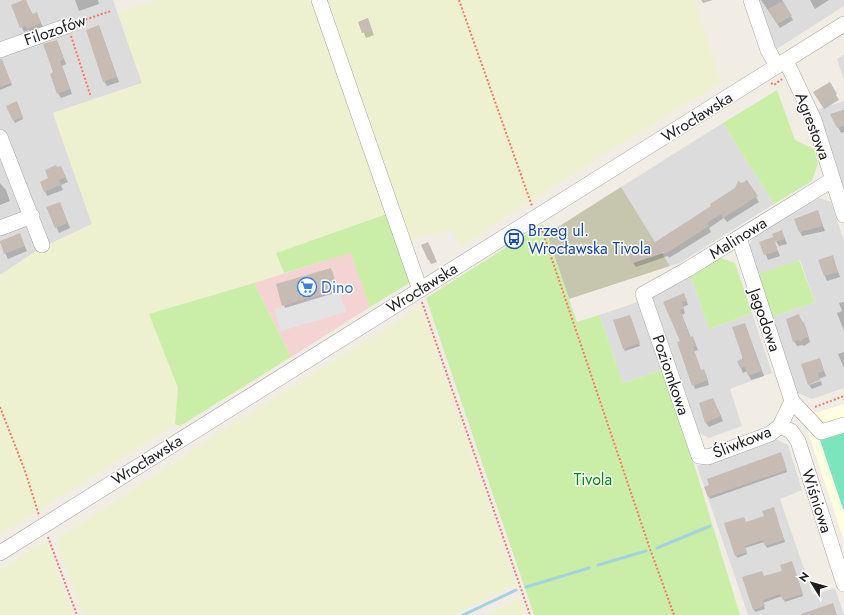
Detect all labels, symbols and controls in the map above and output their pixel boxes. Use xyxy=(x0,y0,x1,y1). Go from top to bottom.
street label: Filozofów xyxy=(21,9,89,51)
street label: Wrocławska xyxy=(657,86,737,148)
street label: Agrestowa xyxy=(790,89,836,163)
street label: Malinowa xyxy=(705,211,771,265)
place label: Brzeg ul. Wrocławska Tivola xyxy=(528,219,651,260)
bus stop icon: Brzeg ul. Wrocławska Tivola xyxy=(503,228,525,250)
street label: Wrocławska xyxy=(382,257,462,319)
supermarket icon: Dino xyxy=(296,276,318,298)
place label: Dino xyxy=(321,276,353,299)
street label: Jagodowa xyxy=(743,283,787,355)
street label: Poziomkowa xyxy=(647,332,695,418)
street label: Śliwkowa xyxy=(709,420,775,464)
street label: Wrocławska xyxy=(107,429,187,491)
street label: Wiśniowa xyxy=(796,466,838,536)
park label: Tivola xyxy=(574,468,612,491)
north arrow xyxy=(792,563,832,603)
text: N xyxy=(795,569,813,585)

